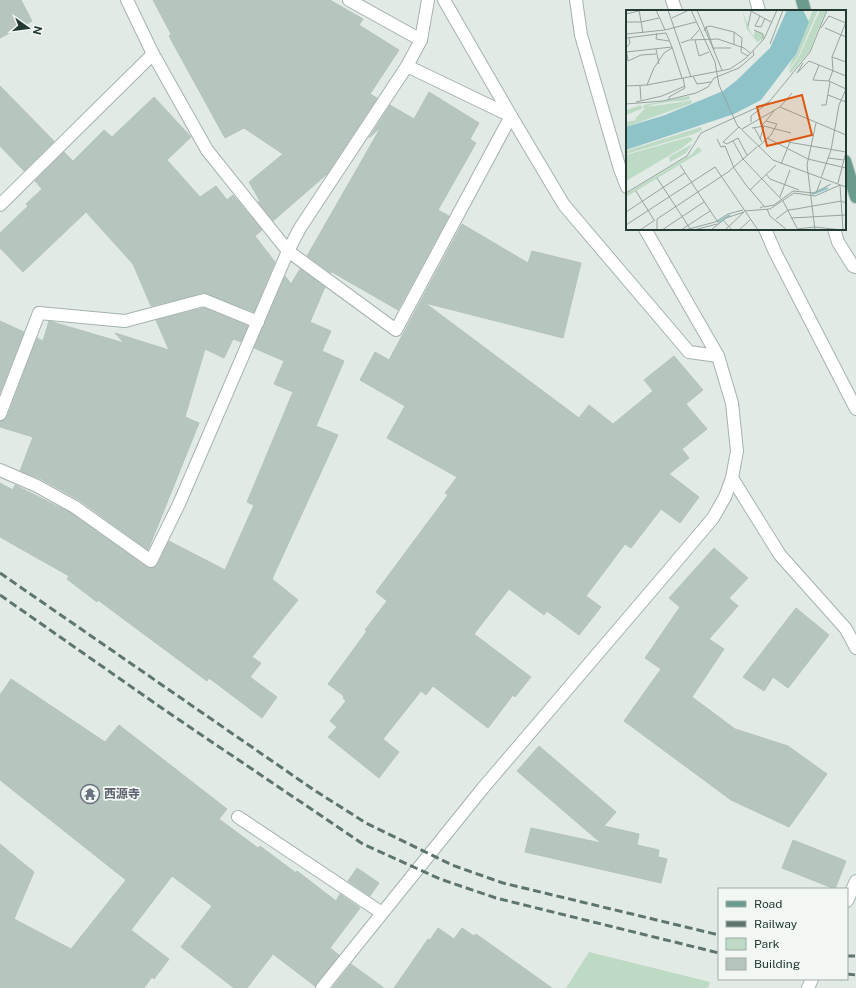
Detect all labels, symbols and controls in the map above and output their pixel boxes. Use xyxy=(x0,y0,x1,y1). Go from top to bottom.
north arrow xyxy=(8,8,48,48)
inset map xyxy=(626,10,846,230)
text: N xyxy=(31,25,45,36)
temple icon: 西源寺 xyxy=(79,783,101,805)
place label: 西源寺 xyxy=(104,787,140,801)
legend xyxy=(718,888,848,980)
text: Road xyxy=(754,897,782,911)
text: Railway xyxy=(754,917,798,931)
text: Park xyxy=(754,937,780,951)
text: Building xyxy=(754,957,800,971)

